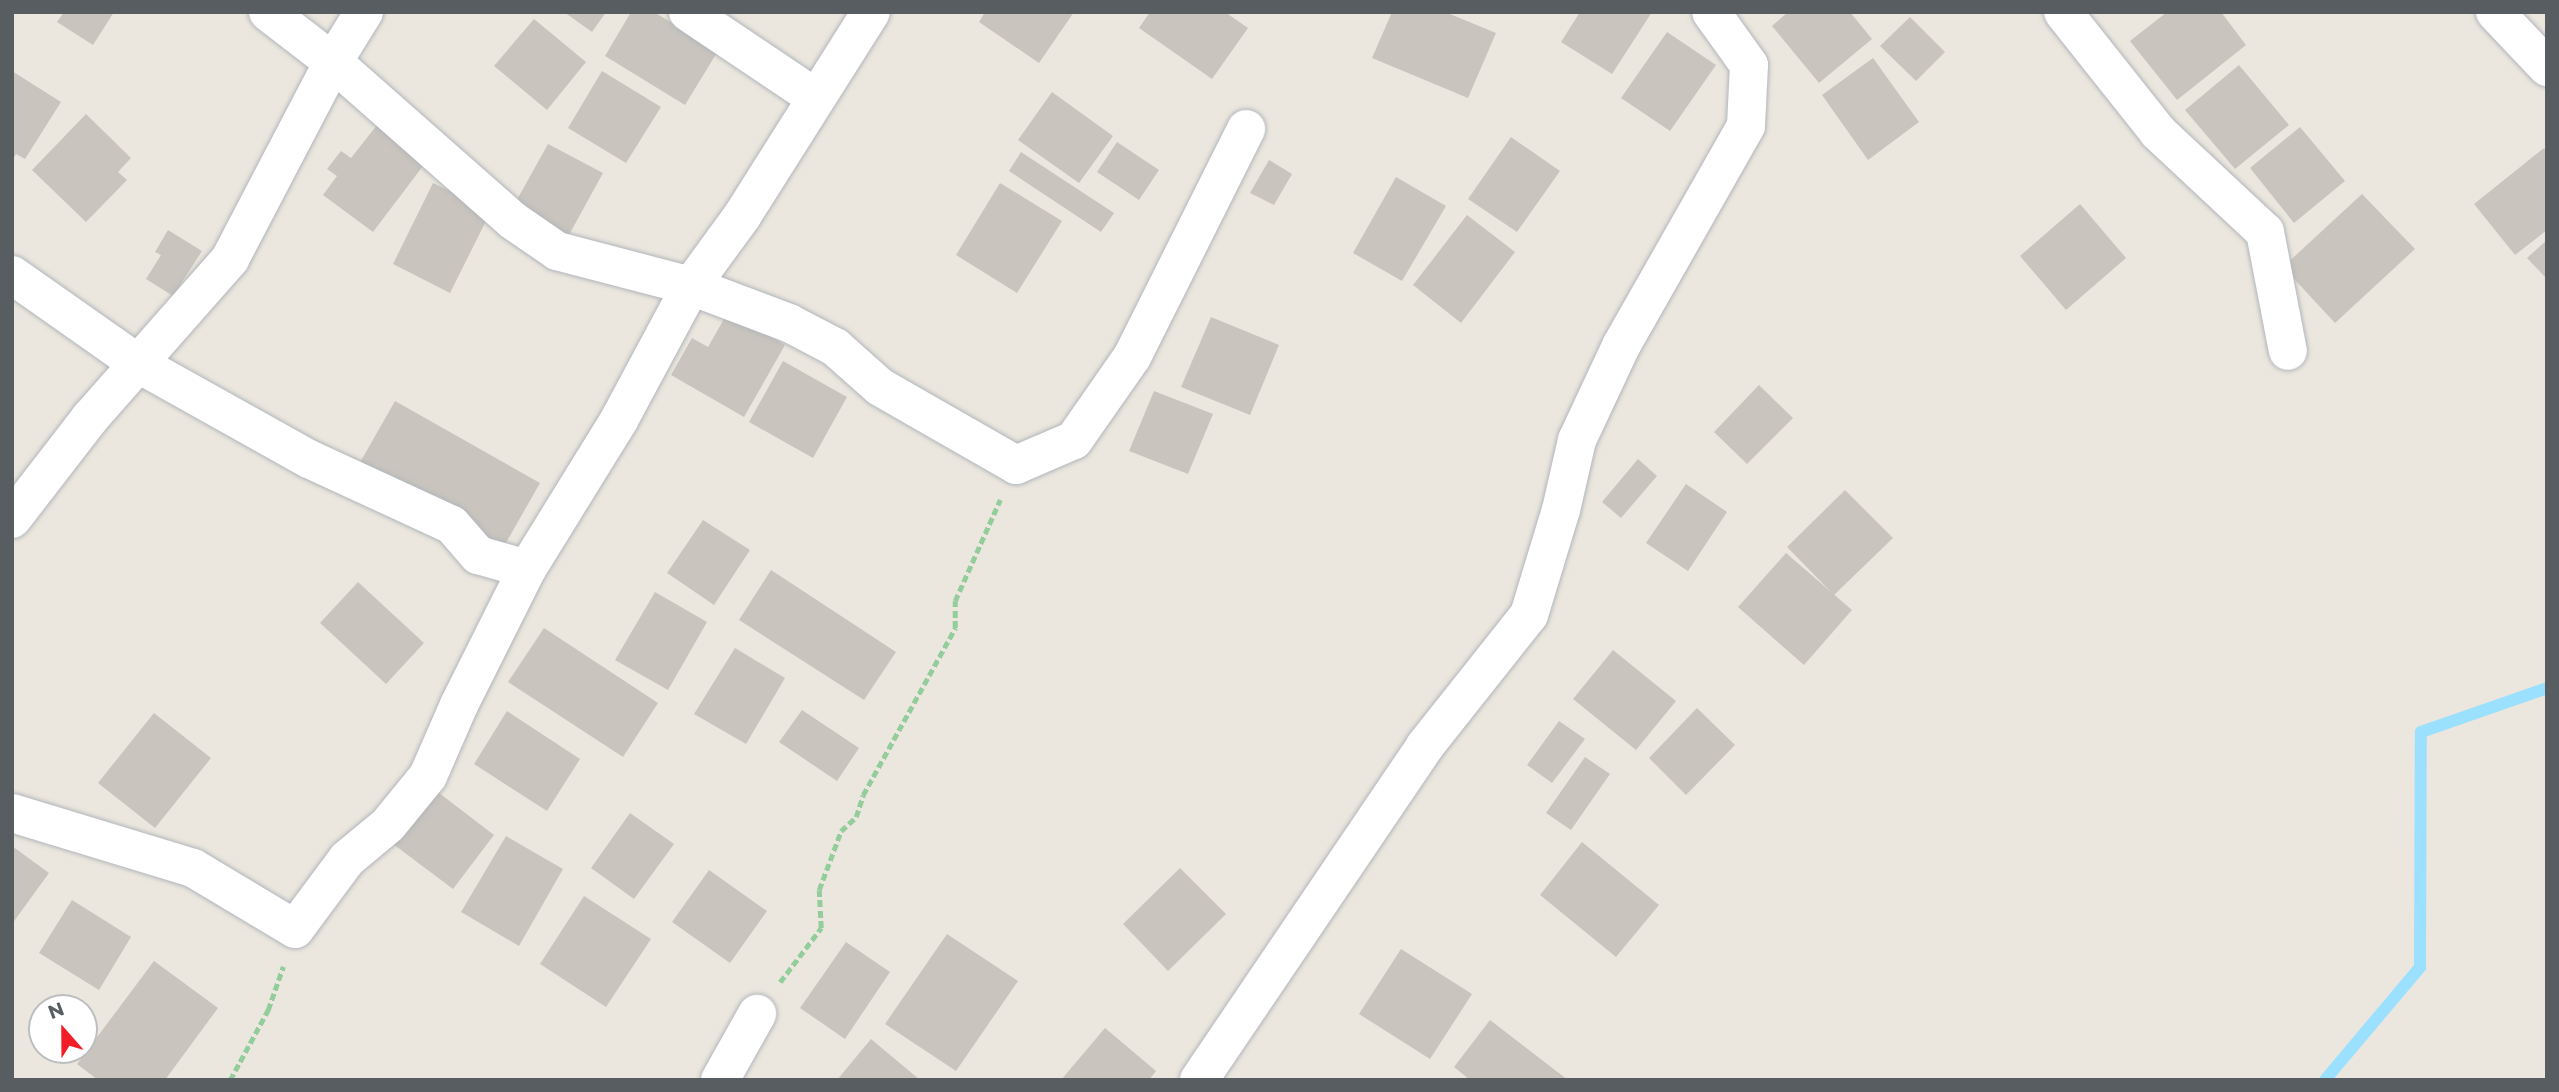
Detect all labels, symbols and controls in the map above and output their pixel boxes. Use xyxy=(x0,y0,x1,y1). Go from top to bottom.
north arrow xyxy=(28,994,98,1064)
text: N xyxy=(45,997,67,1024)

